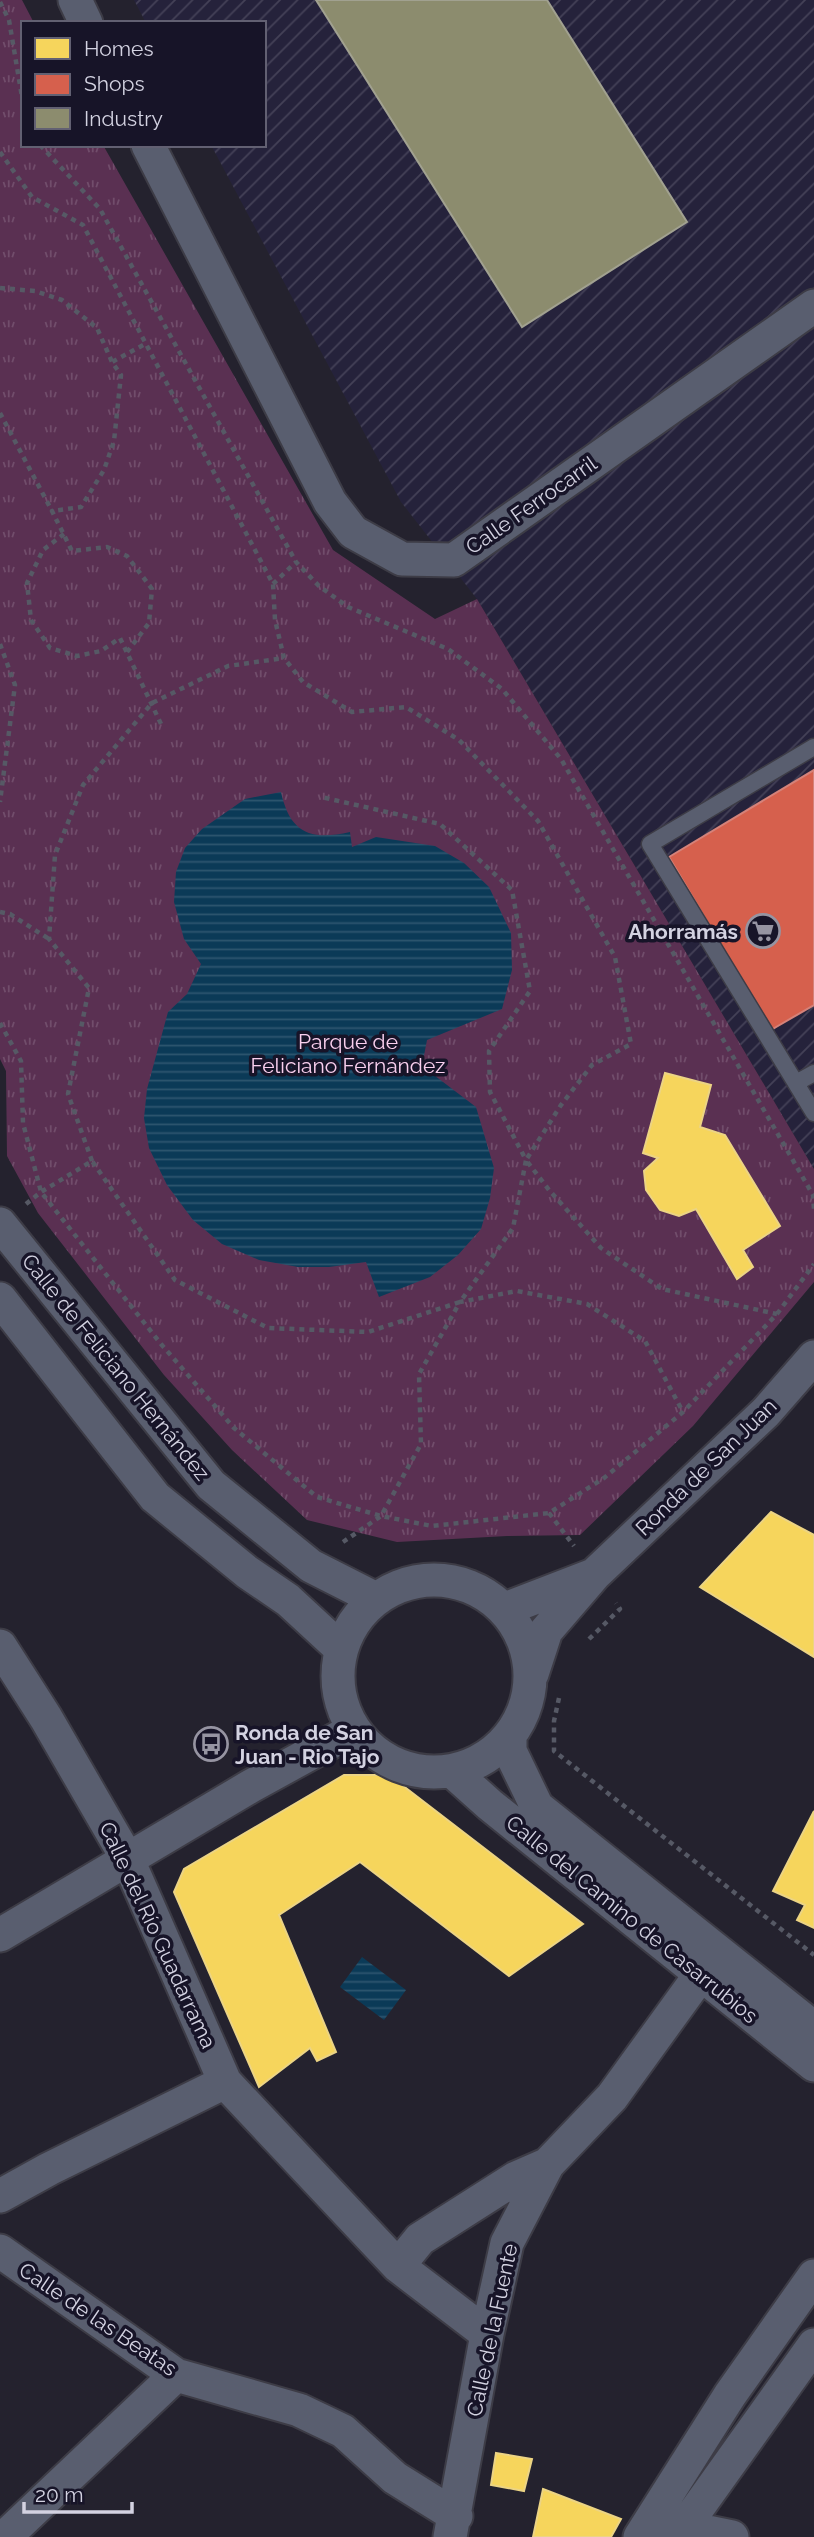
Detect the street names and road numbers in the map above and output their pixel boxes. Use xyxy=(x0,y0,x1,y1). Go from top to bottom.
street label: Calle Ferrocarril xyxy=(461,450,601,559)
street label: Calle de Feliciano Hernández xyxy=(17,1249,215,1485)
street label: Ronda de San Juan xyxy=(630,1393,782,1541)
street label: Calle del Camino de Casarrubios xyxy=(501,1810,763,2028)
street label: Calle del Río Guadarrama xyxy=(94,1818,222,2052)
street label: Calle de la Fuente xyxy=(461,2241,523,2419)
street label: Calle de las Beatas xyxy=(14,2257,182,2381)

